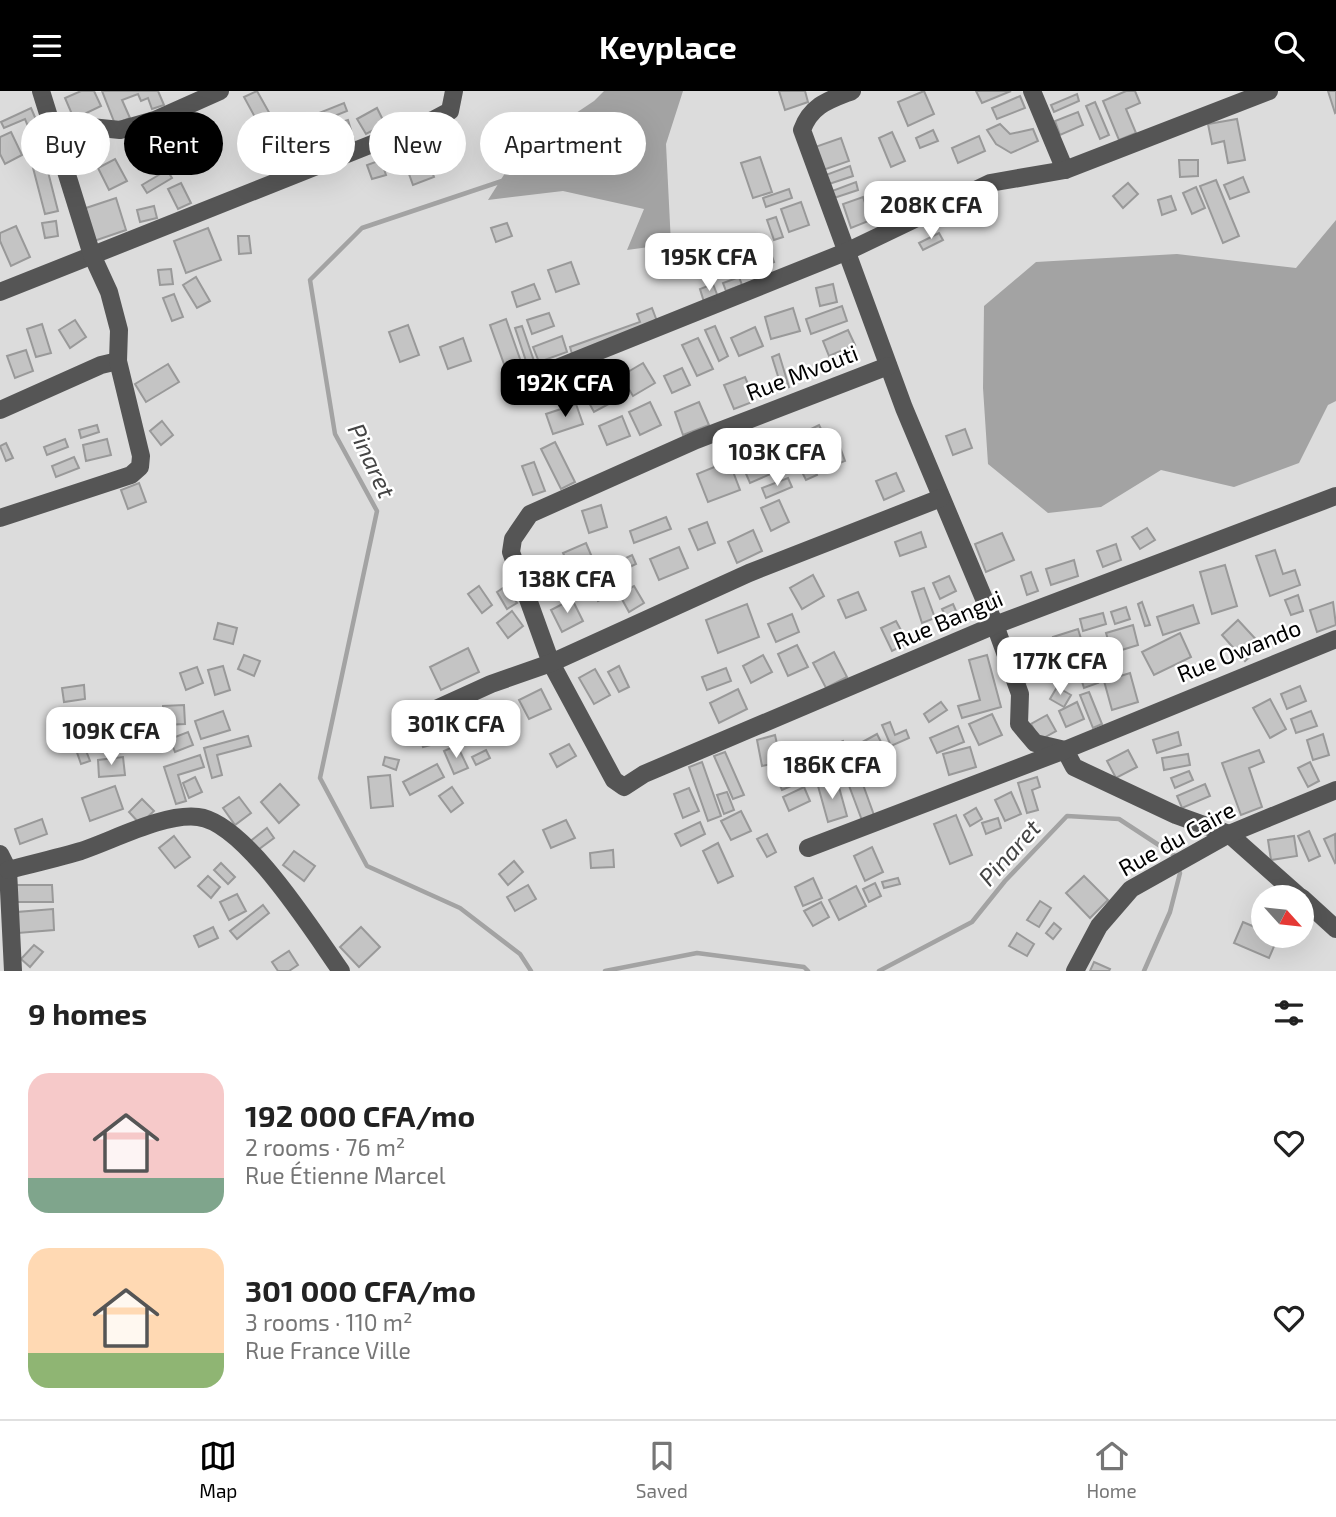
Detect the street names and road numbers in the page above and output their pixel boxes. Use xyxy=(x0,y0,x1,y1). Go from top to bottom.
street label: Rue Mvouti xyxy=(742,338,862,406)
street label: Rue Bangui xyxy=(888,583,1007,655)
street label: Rue Owando xyxy=(1173,612,1305,688)
street label: Rue du Caire xyxy=(1113,795,1240,882)

